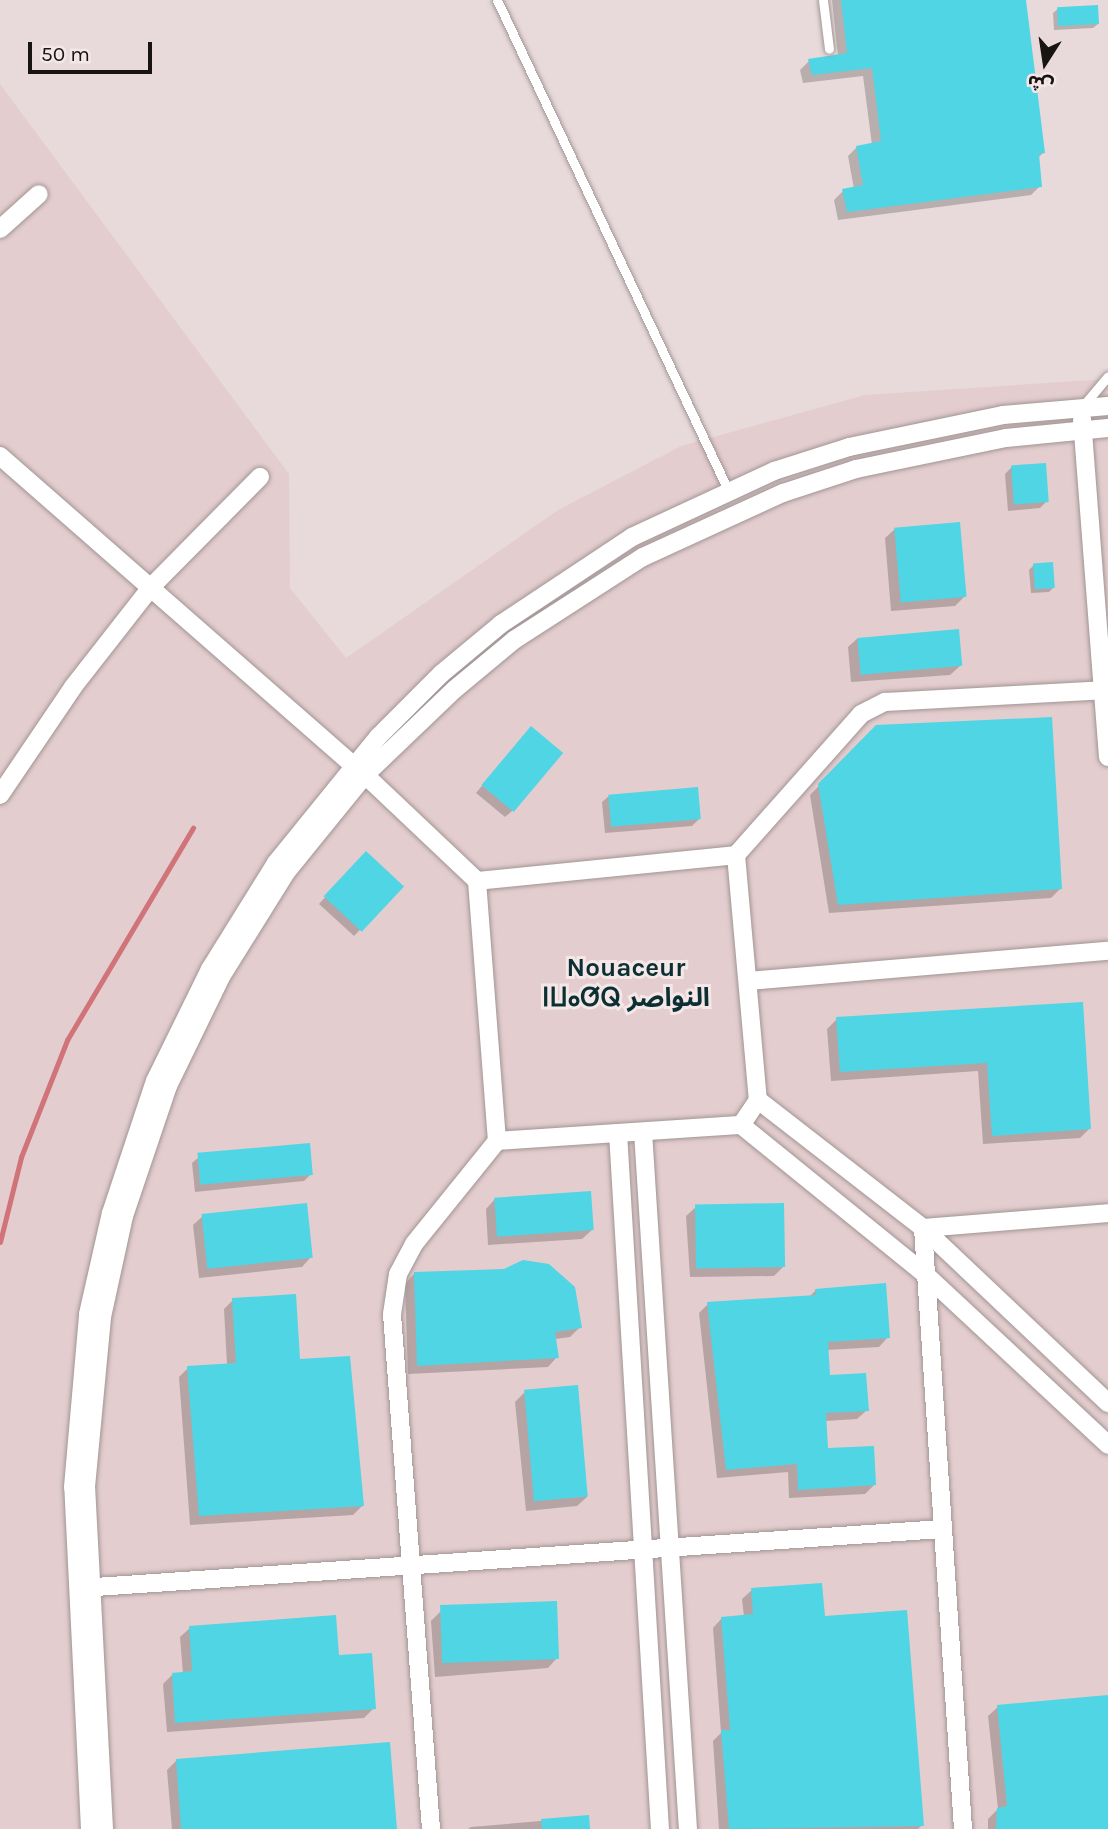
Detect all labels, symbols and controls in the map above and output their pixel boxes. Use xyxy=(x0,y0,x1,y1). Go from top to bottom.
scale bar xyxy=(32,28,156,72)
north arrow xyxy=(1010,28,1080,98)
text: 50 m xyxy=(41,42,90,66)
text: ش xyxy=(1026,70,1056,97)
district label: Nouaceur ⵏⵡⴰⵚⵕ النواصر xyxy=(542,952,710,1014)

